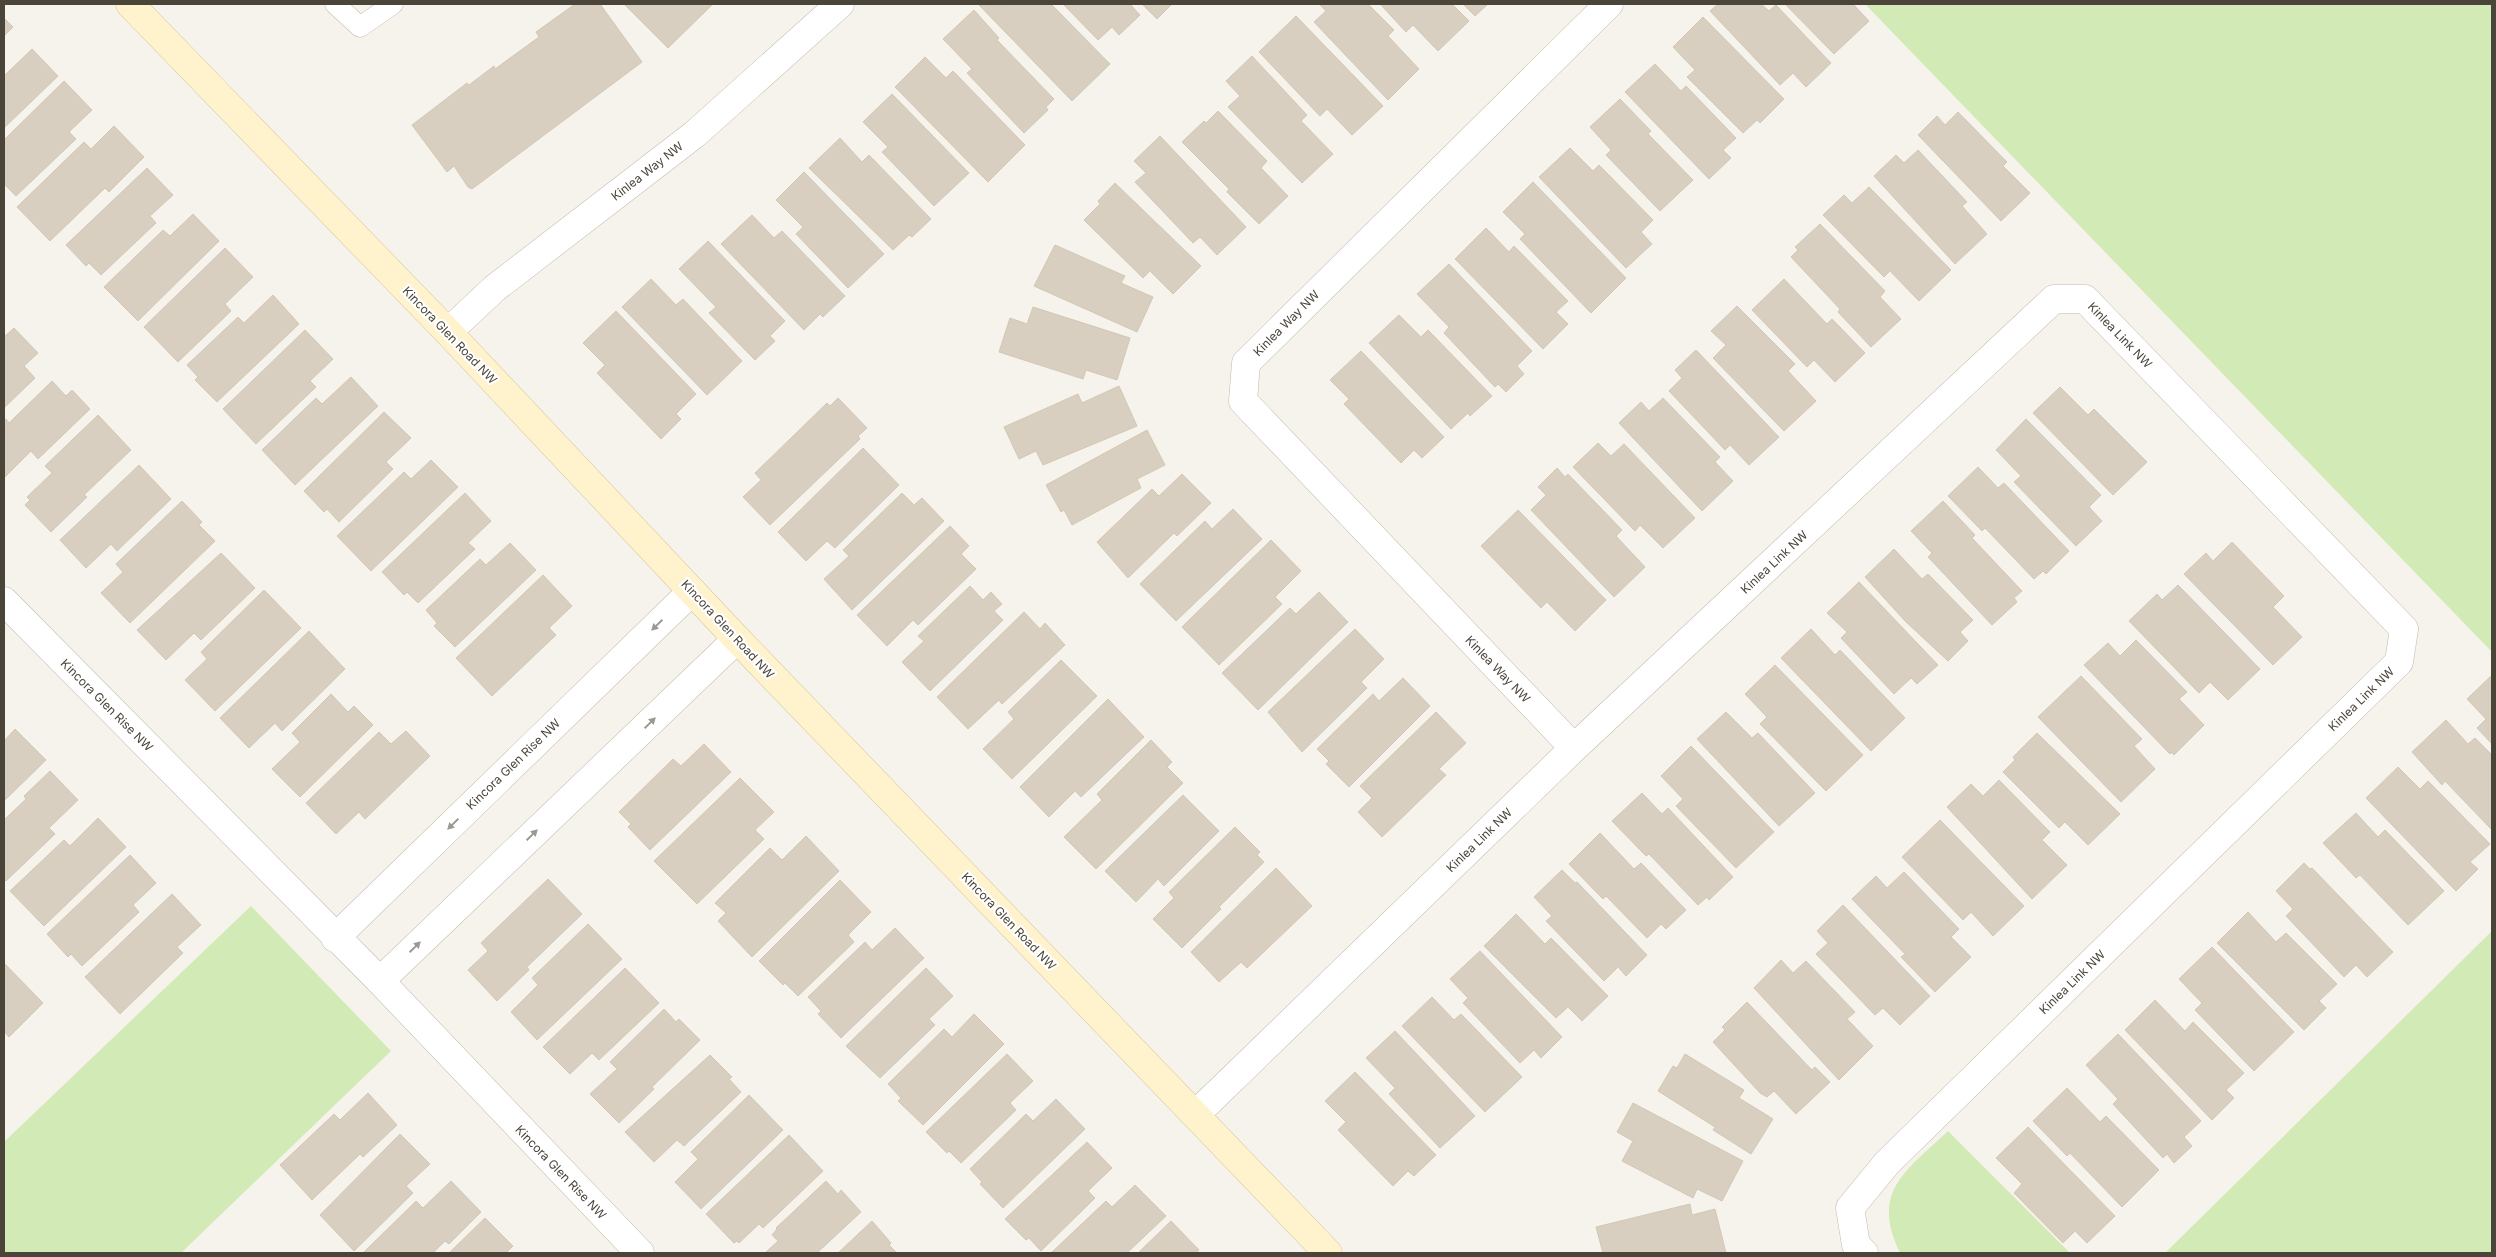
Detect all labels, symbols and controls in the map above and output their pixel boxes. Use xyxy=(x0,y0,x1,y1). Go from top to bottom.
street label: Kinlea Way NW xyxy=(608,138,686,204)
street label: Kincora Glen Road NW xyxy=(400,283,500,387)
street label: Kinlea Way NW xyxy=(1250,287,1322,359)
street label: Kinlea Link NW xyxy=(2085,299,2155,371)
street label: Kinlea Link NW xyxy=(1737,527,1811,597)
street label: Kincora Glen Road NW xyxy=(678,577,778,682)
one-way arrow xyxy=(651,619,663,631)
street label: Kinlea Way NW xyxy=(1462,632,1534,706)
street label: Kincora Glen Rise NW xyxy=(58,656,156,754)
street label: Kinlea Link NW xyxy=(2325,664,2397,734)
street label: Kincora Glen Rise NW xyxy=(463,715,563,813)
one-way arrow xyxy=(643,717,655,729)
street label: Kinlea Link NW xyxy=(1443,805,1515,875)
one-way arrow xyxy=(447,817,459,829)
one-way arrow xyxy=(526,829,538,841)
street label: Kincora Glen Road NW xyxy=(959,869,1059,973)
one-way arrow xyxy=(408,941,420,953)
street label: Kinlea Link NW xyxy=(2036,947,2108,1017)
street label: Kincora Glen Rise NW xyxy=(512,1122,610,1222)

